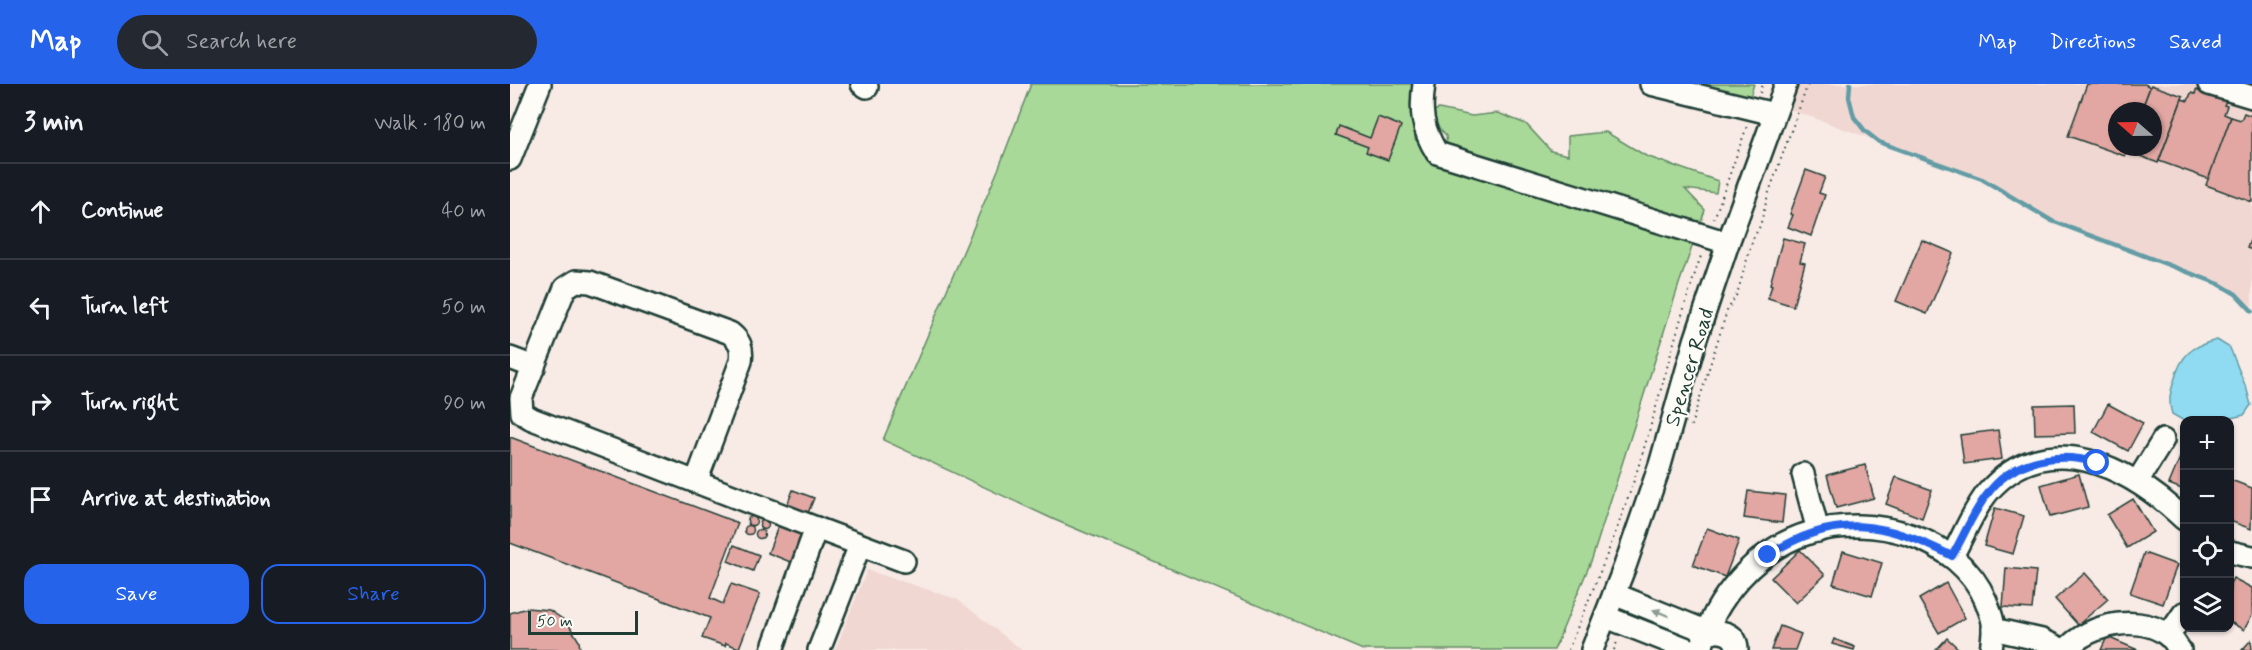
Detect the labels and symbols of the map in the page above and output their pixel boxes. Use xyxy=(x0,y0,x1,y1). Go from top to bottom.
north arrow xyxy=(2108,102,2162,156)
street label: Spencer Road xyxy=(1659,305,1721,430)
route start xyxy=(2083,449,2109,475)
route end xyxy=(1754,541,1780,567)
scale bar xyxy=(528,608,638,636)
one-way arrow xyxy=(1652,608,1670,618)

